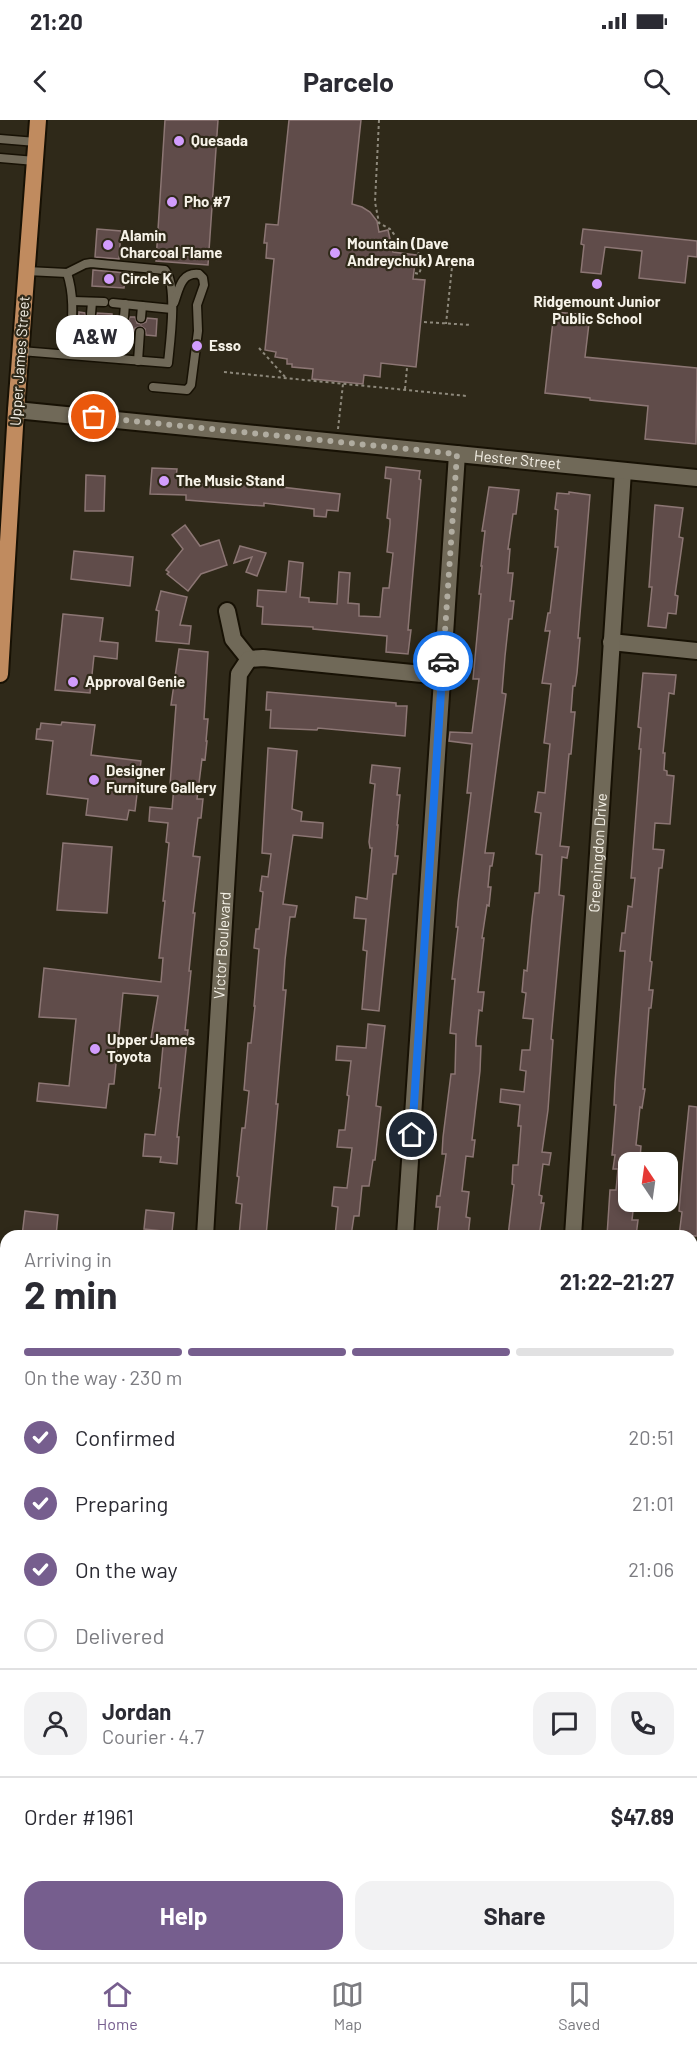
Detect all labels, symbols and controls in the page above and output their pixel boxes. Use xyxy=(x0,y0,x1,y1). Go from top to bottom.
text: 21:20 xyxy=(30,8,83,34)
icon: back xyxy=(24,65,57,98)
text: Parcelo xyxy=(303,65,394,97)
icon: search xyxy=(640,65,673,98)
place label: Quesada xyxy=(191,131,248,149)
marker: Quesada xyxy=(172,134,186,148)
place label: Pho #7 xyxy=(184,192,231,210)
marker: Pho #7 xyxy=(165,195,179,209)
place label: Alamin Charcoal Flame xyxy=(120,226,222,261)
place label: Mountain (Dave Andreychuk) Arena xyxy=(347,234,475,269)
marker: Alamin Charcoal Flame xyxy=(101,238,115,252)
marker: Mountain (Dave Andreychuk) Arena xyxy=(328,246,342,260)
place label: Circle K xyxy=(121,269,172,287)
marker: Circle K xyxy=(102,272,116,286)
marker: Ridgemount Junior Public School xyxy=(590,277,604,291)
place label: Ridgemount Junior Public School xyxy=(533,292,661,327)
street label: Upper James Street xyxy=(5,295,33,427)
callout: A&W xyxy=(55,315,133,357)
text: A&W xyxy=(72,324,118,348)
place label: Esso xyxy=(209,336,241,354)
marker: Esso xyxy=(190,339,204,353)
pin xyxy=(68,391,119,442)
icon: bag xyxy=(77,400,110,433)
street label: Hester Street xyxy=(473,446,562,472)
place label: The Music Stand xyxy=(176,471,285,489)
marker: The Music Stand xyxy=(157,474,171,488)
courier xyxy=(413,631,473,691)
icon: car xyxy=(427,645,460,678)
place label: Approval Genie xyxy=(85,672,185,690)
marker: Approval Genie xyxy=(66,675,80,689)
place label: Designer Furniture Gallery xyxy=(106,761,217,796)
marker: Designer Furniture Gallery xyxy=(87,773,101,787)
street label: Greeningdon Drive xyxy=(584,792,610,913)
street label: Victor Boulevard xyxy=(209,891,234,1000)
place label: Upper James Toyota xyxy=(107,1030,196,1065)
marker: Upper James Toyota xyxy=(88,1042,102,1056)
pin xyxy=(386,1109,437,1160)
icon: home xyxy=(395,1118,428,1151)
north arrow xyxy=(618,1152,678,1212)
map controls xyxy=(618,1152,678,1212)
text: Arriving in xyxy=(24,1247,112,1271)
text: 21:22–21:27 xyxy=(560,1268,674,1294)
text: 2 min xyxy=(24,1270,117,1317)
text: On the way · 230 m xyxy=(24,1365,182,1389)
icon: check xyxy=(24,1421,57,1454)
text: Confirmed xyxy=(75,1424,175,1450)
text: 20:51 xyxy=(628,1425,674,1449)
icon: check xyxy=(24,1487,57,1520)
text: Preparing xyxy=(75,1490,168,1516)
text: 21:01 xyxy=(632,1491,674,1515)
icon: check xyxy=(24,1553,57,1586)
text: On the way xyxy=(75,1556,178,1582)
text: 21:06 xyxy=(628,1557,674,1581)
text: Delivered xyxy=(75,1622,164,1648)
button: person xyxy=(24,1692,87,1755)
button: chat xyxy=(533,1692,596,1755)
button: phone xyxy=(611,1692,674,1755)
text: Jordan xyxy=(102,1698,171,1724)
text: Courier · 4.7 xyxy=(102,1724,204,1748)
text: Order #1961 xyxy=(24,1803,134,1829)
text: $47.89 xyxy=(611,1803,674,1829)
button: Help xyxy=(24,1881,343,1950)
button: Share xyxy=(355,1881,674,1950)
tab: Home xyxy=(97,1978,138,2033)
tab: Map xyxy=(331,1978,364,2033)
tab: Saved xyxy=(558,1978,600,2033)

